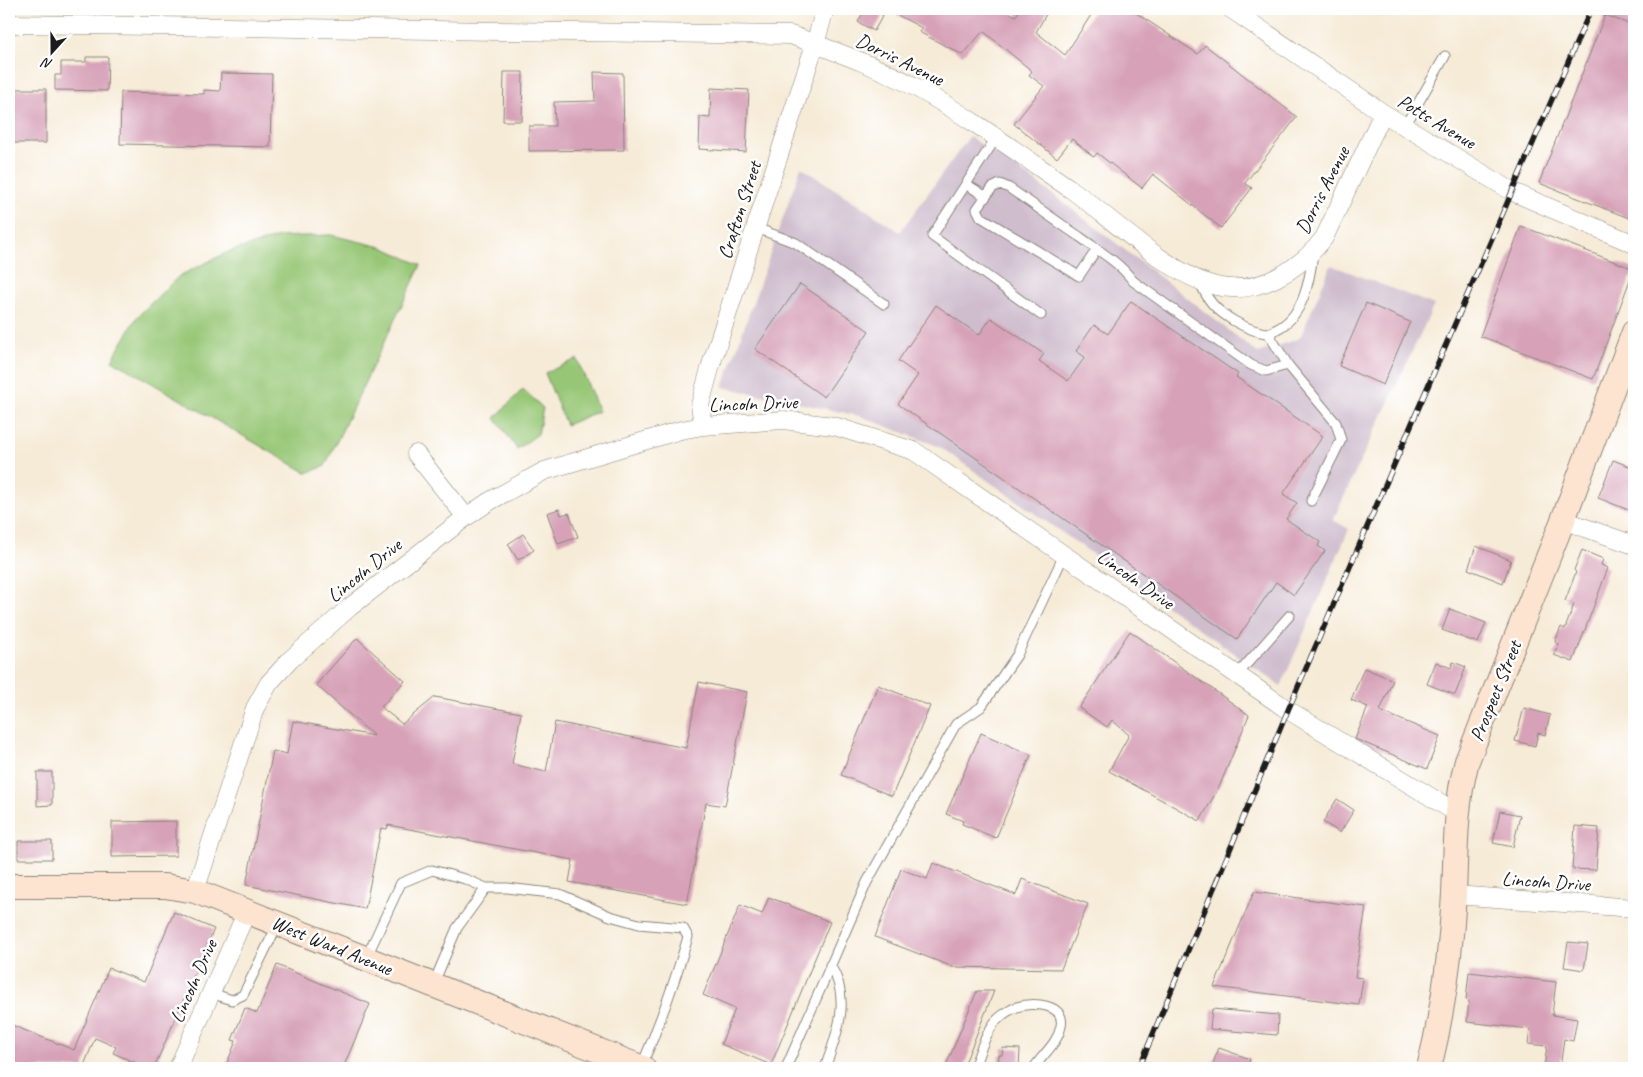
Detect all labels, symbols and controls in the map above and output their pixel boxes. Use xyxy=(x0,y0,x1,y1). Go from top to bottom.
street label: Dorris Avenue xyxy=(852,27,949,92)
north arrow xyxy=(28,28,78,78)
text: N xyxy=(38,53,55,73)
street label: Potts Avenue xyxy=(1393,88,1482,155)
street label: Dorris Avenue xyxy=(1290,141,1356,238)
street label: Crafton Street xyxy=(712,156,768,262)
street label: Lincoln Drive xyxy=(708,389,799,418)
street label: Lincoln Drive xyxy=(322,532,408,608)
street label: Lincoln Drive xyxy=(1092,544,1180,616)
street label: Prospect Street xyxy=(1464,635,1528,745)
street label: Lincoln Drive xyxy=(1501,866,1592,897)
street label: West Ward Avenue xyxy=(268,910,397,982)
street label: Lincoln Drive xyxy=(164,934,223,1027)

